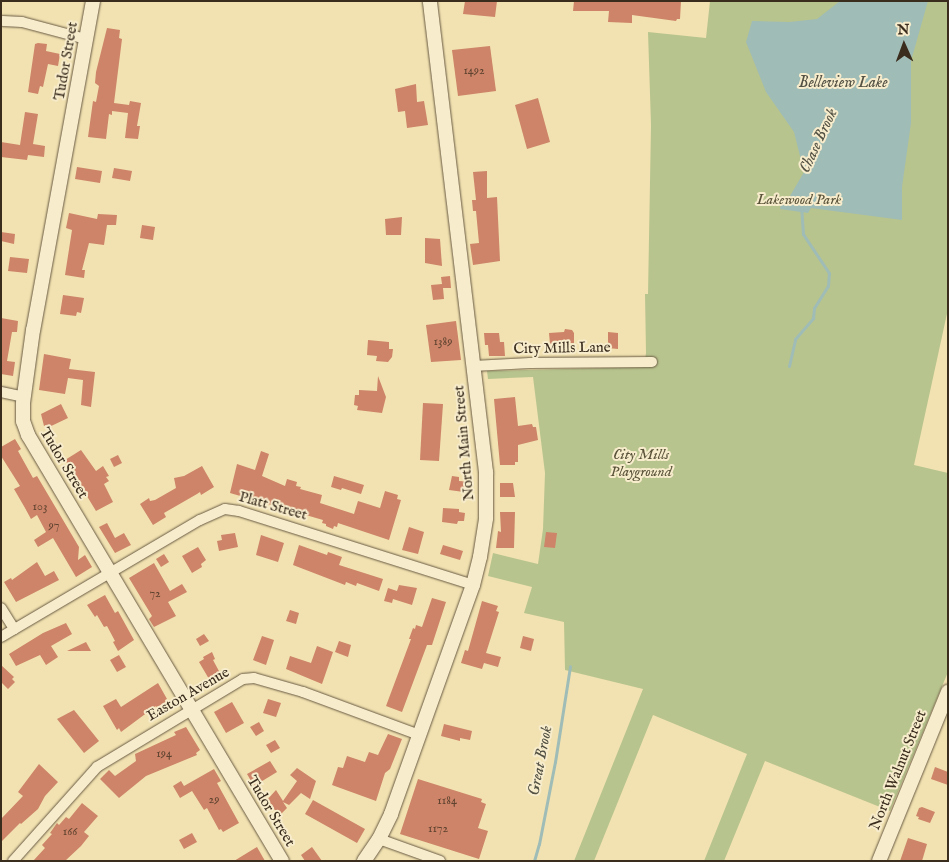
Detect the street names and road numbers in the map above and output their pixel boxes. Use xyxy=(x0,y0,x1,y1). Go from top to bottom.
street label: Tudor Street xyxy=(50,20,82,102)
street label: City Mills Lane xyxy=(513,338,611,358)
street label: North Main Street xyxy=(450,385,478,501)
street label: Tudor Street xyxy=(36,424,92,502)
street label: Platt Street xyxy=(237,488,309,524)
street label: Easton Avenue xyxy=(143,663,233,725)
street label: North Walnut Street xyxy=(866,707,930,833)
street label: Tudor Street xyxy=(243,772,299,850)

